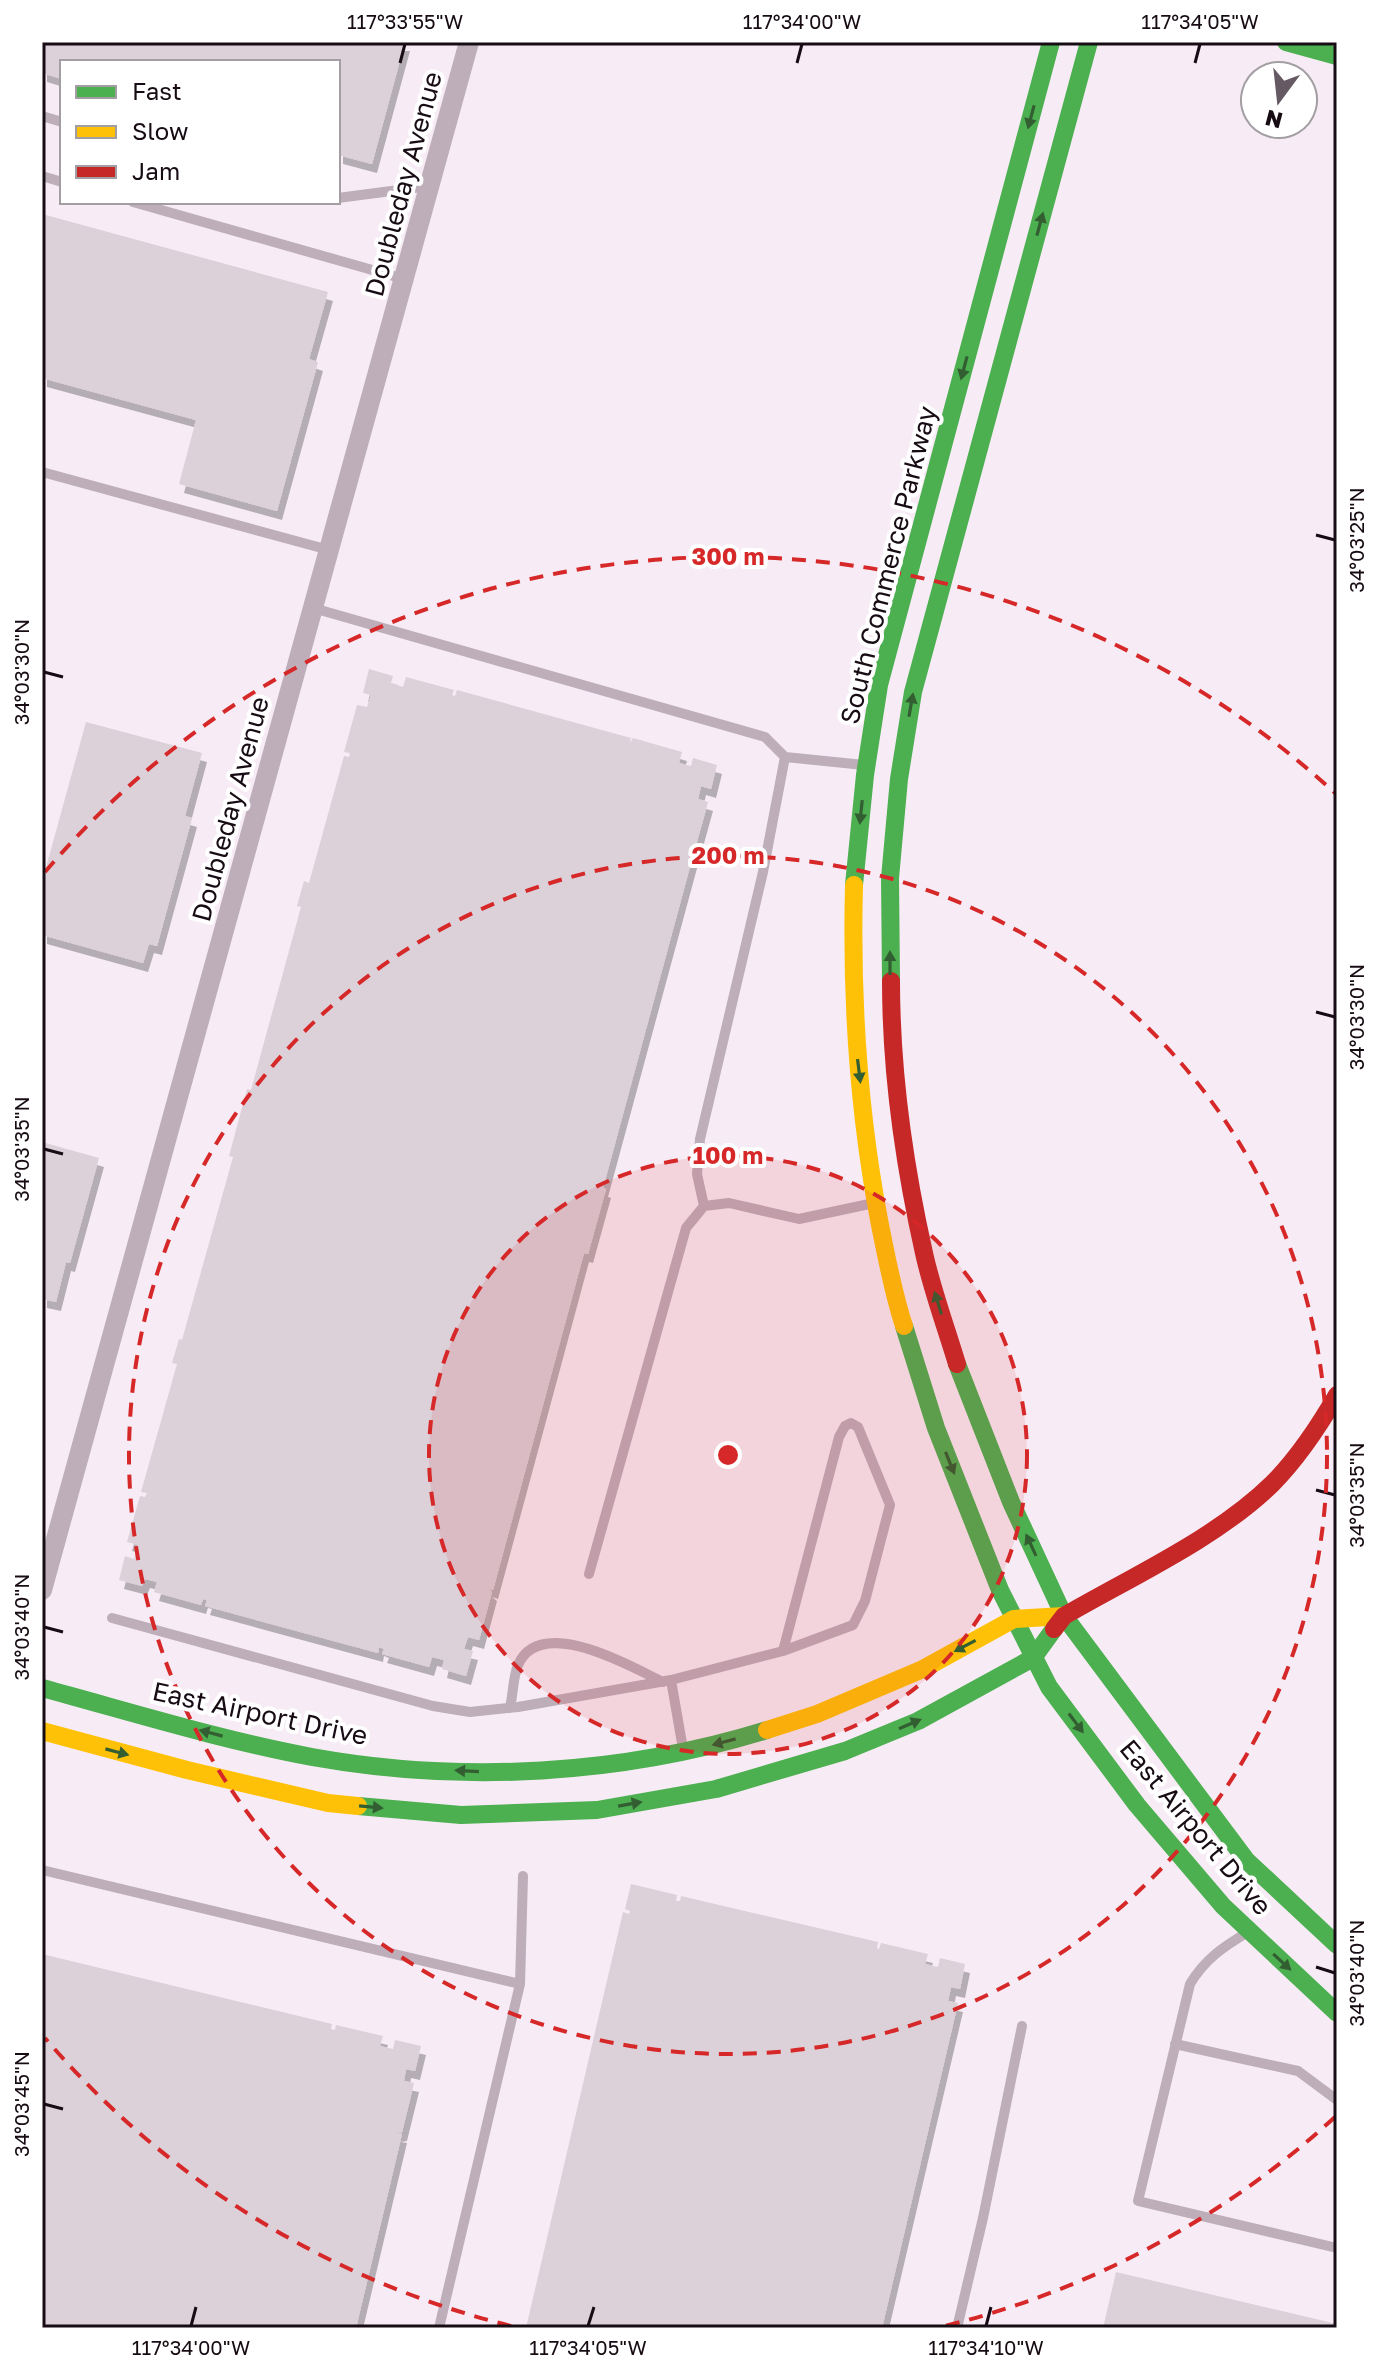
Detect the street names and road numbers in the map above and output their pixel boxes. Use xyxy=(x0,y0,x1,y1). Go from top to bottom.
street label: Doubleday Avenue xyxy=(358,68,448,300)
street label: South Commerce Parkway xyxy=(833,402,943,727)
street label: Doubleday Avenue xyxy=(185,693,275,925)
street label: East Airport Drive xyxy=(150,1675,370,1751)
street label: East Airport Drive xyxy=(1114,1733,1278,1921)

